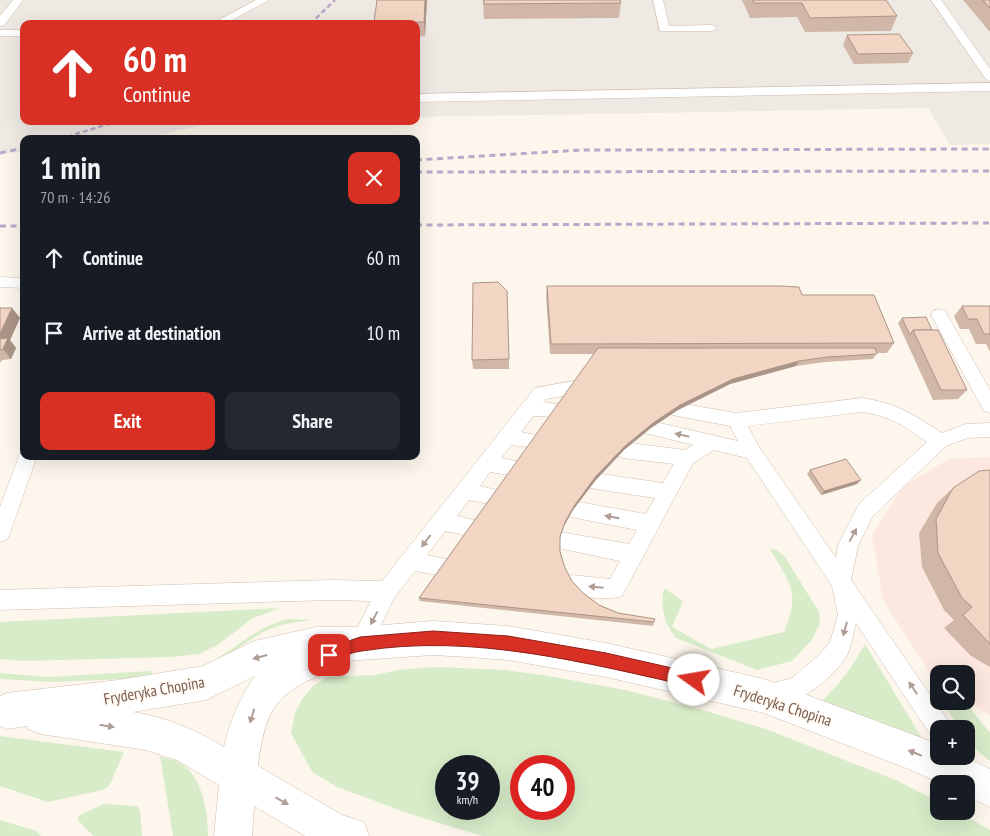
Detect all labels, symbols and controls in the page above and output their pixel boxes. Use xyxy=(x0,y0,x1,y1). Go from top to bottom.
text: 60 m xyxy=(123,36,187,82)
icon: ahead xyxy=(40,40,105,105)
text: Continue xyxy=(123,80,191,108)
text: 1 min xyxy=(40,148,101,187)
button: close xyxy=(348,152,400,204)
text: 70 m · 14:26 xyxy=(40,187,111,207)
icon: ahead xyxy=(40,244,68,272)
text: Continue xyxy=(83,246,143,270)
text: 60 m xyxy=(367,246,400,270)
icon: arrive xyxy=(40,319,68,347)
text: Arrive at destination xyxy=(83,321,221,345)
text: 10 m xyxy=(367,321,400,345)
button: Exit xyxy=(40,392,215,450)
button: Share xyxy=(225,392,400,450)
one-way arrow xyxy=(675,431,690,439)
one-way arrow xyxy=(604,513,620,521)
one-way arrow xyxy=(849,528,857,542)
one-way arrow xyxy=(420,534,431,547)
one-way arrow xyxy=(588,583,604,591)
one-way arrow xyxy=(370,610,378,625)
one-way arrow xyxy=(840,622,848,637)
pin xyxy=(308,634,350,676)
icon: arrive xyxy=(315,641,343,669)
one-way arrow xyxy=(253,653,268,661)
position arrow xyxy=(667,653,719,705)
map controls xyxy=(930,665,975,820)
button: search xyxy=(930,665,975,710)
street label: Fryderyka Chopina xyxy=(102,671,206,709)
street label: Fryderyka Chopina xyxy=(731,680,835,730)
one-way arrow xyxy=(908,682,918,695)
one-way arrow xyxy=(247,709,255,724)
button: + xyxy=(930,720,975,765)
one-way arrow xyxy=(100,722,116,730)
one-way arrow xyxy=(908,749,923,756)
speed limit sign: 40 xyxy=(510,755,575,820)
text: 39 xyxy=(456,765,479,797)
button: − xyxy=(930,775,975,820)
text: km/h xyxy=(457,792,478,807)
one-way arrow xyxy=(275,796,288,805)

